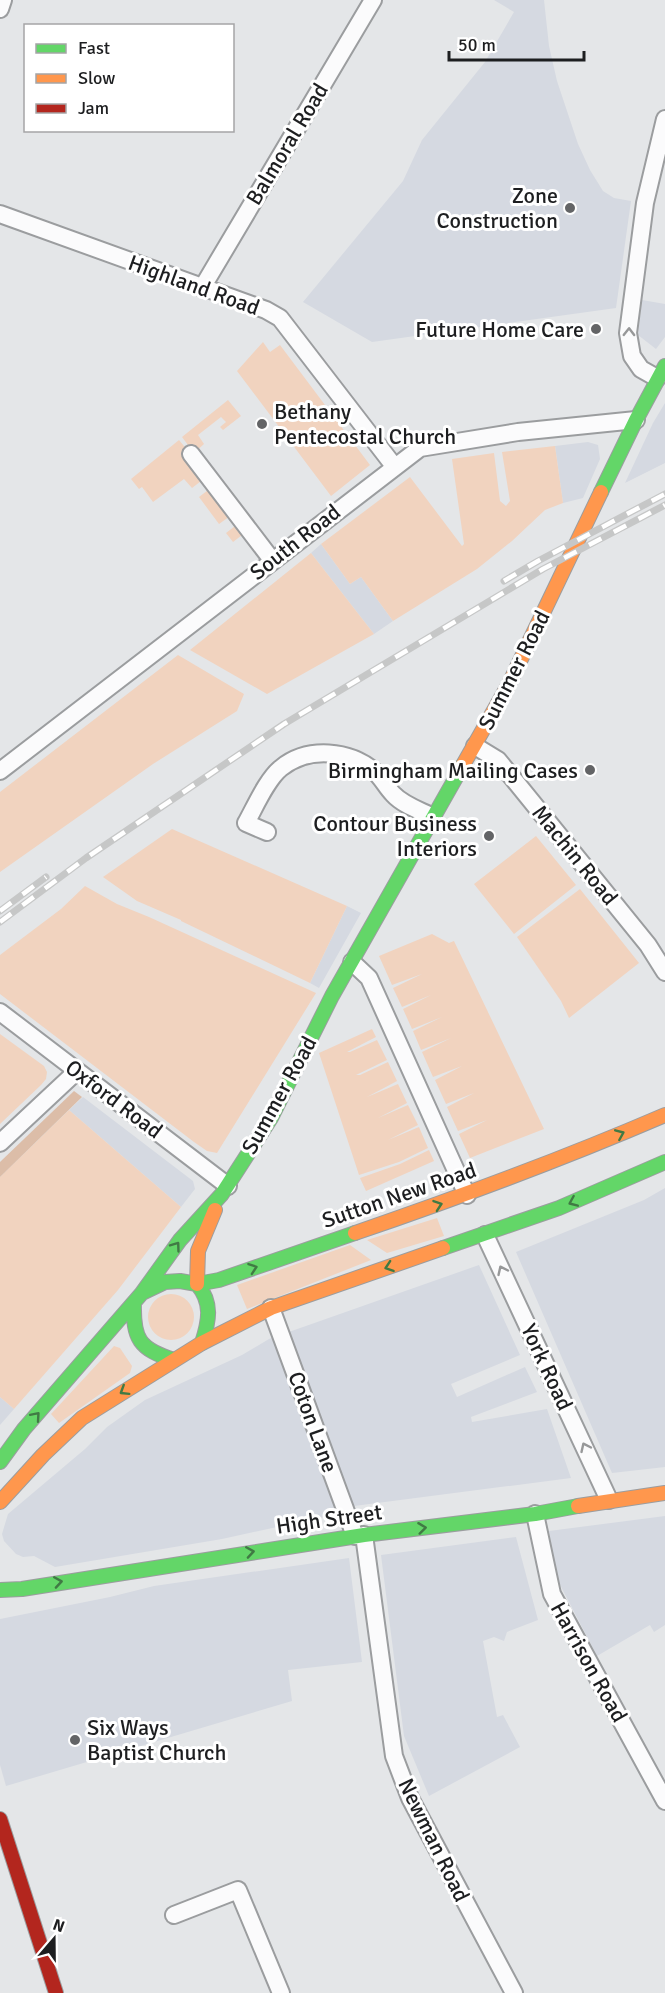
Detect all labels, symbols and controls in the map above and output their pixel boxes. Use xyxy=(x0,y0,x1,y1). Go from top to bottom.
legend xyxy=(24,24,234,132)
scale bar xyxy=(449,24,584,62)
text: 50 m xyxy=(458,34,496,56)
text: Fast xyxy=(78,37,110,59)
text: Slow xyxy=(78,67,115,89)
street label: Balmoral Road xyxy=(240,78,334,210)
text: Jam xyxy=(78,97,109,119)
place label: Zone Construction xyxy=(436,182,558,234)
marker: Zone Construction xyxy=(563,201,577,215)
street label: Highland Road xyxy=(125,249,263,321)
place label: Future Home Care xyxy=(415,316,584,343)
marker: Future Home Care xyxy=(589,322,603,336)
one-way arrow xyxy=(623,327,635,336)
place label: Bethany Pentecostal Church xyxy=(274,398,456,450)
marker: Bethany Pentecostal Church xyxy=(255,417,269,431)
street label: South Road xyxy=(244,498,346,586)
street label: Summer Road xyxy=(472,606,556,734)
place label: Birmingham Mailing Cases xyxy=(328,757,578,784)
marker: Birmingham Mailing Cases xyxy=(583,763,597,777)
street label: Machin Road xyxy=(526,799,624,911)
place label: Contour Business Interiors xyxy=(313,810,477,862)
marker: Contour Business Interiors xyxy=(482,829,496,843)
street label: Summer Road xyxy=(236,1031,322,1159)
street label: Oxford Road xyxy=(60,1054,168,1144)
one-way arrow xyxy=(613,1129,624,1141)
street label: Sutton New Road xyxy=(318,1156,480,1234)
one-way arrow xyxy=(568,1195,579,1207)
one-way arrow xyxy=(432,1199,443,1212)
one-way arrow xyxy=(169,1242,180,1253)
one-way arrow xyxy=(384,1259,395,1272)
one-way arrow xyxy=(247,1263,258,1276)
one-way arrow xyxy=(497,1266,509,1277)
street label: York Road xyxy=(515,1319,579,1415)
street label: Coton Lane xyxy=(282,1368,344,1476)
one-way arrow xyxy=(120,1383,130,1395)
one-way arrow xyxy=(29,1412,40,1423)
one-way arrow xyxy=(580,1442,592,1453)
street label: High Street xyxy=(274,1498,384,1540)
one-way arrow xyxy=(418,1522,427,1534)
one-way arrow xyxy=(246,1547,255,1559)
one-way arrow xyxy=(53,1576,62,1588)
street label: Harrison Road xyxy=(545,1597,633,1727)
place label: Six Ways Baptist Church xyxy=(87,1714,226,1766)
marker: Six Ways Baptist Church xyxy=(68,1733,82,1747)
street label: Newman Road xyxy=(392,1774,476,1906)
north arrow xyxy=(24,1909,84,1969)
text: N xyxy=(50,1915,67,1937)

